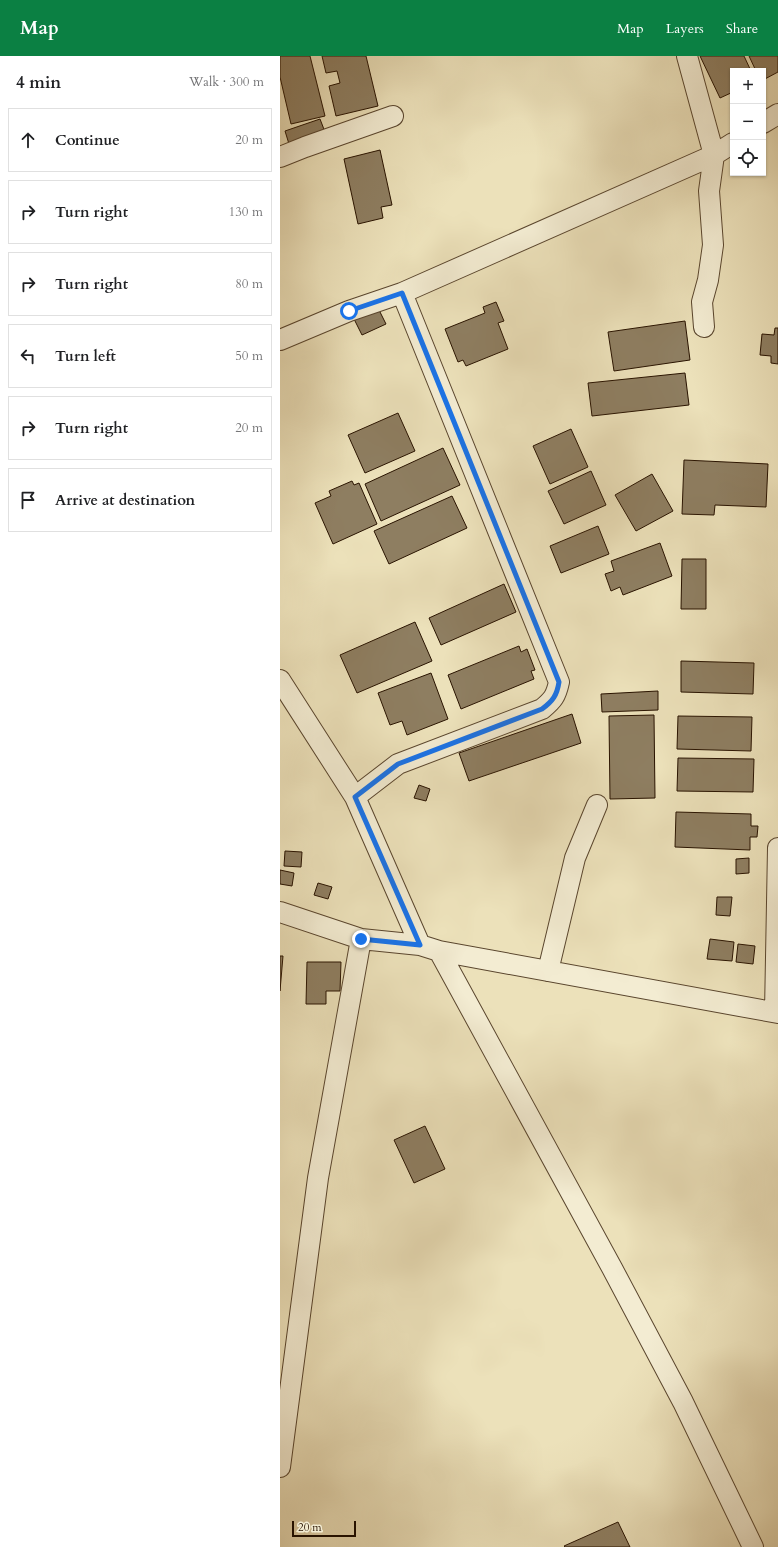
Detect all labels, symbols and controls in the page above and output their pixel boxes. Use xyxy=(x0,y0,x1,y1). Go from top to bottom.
text: Map xyxy=(20,15,59,41)
text: Map xyxy=(617,19,644,38)
text: Layers xyxy=(666,19,704,38)
text: Share xyxy=(726,19,758,38)
map controls xyxy=(730,68,766,176)
button: + xyxy=(730,68,766,104)
text: 4 min xyxy=(16,71,61,94)
text: Walk · 300 m xyxy=(189,73,264,91)
button: − xyxy=(730,104,766,140)
icon: ahead xyxy=(17,129,39,151)
text: Continue xyxy=(55,130,120,150)
text: 20 m xyxy=(235,131,263,149)
button: locate xyxy=(730,140,766,176)
icon: right xyxy=(17,201,39,223)
text: Turn right xyxy=(55,202,128,222)
text: 130 m xyxy=(229,203,263,221)
icon: right xyxy=(17,273,39,295)
text: Turn right xyxy=(55,274,128,294)
text: 80 m xyxy=(235,275,263,293)
route start xyxy=(340,302,358,320)
icon: left xyxy=(17,345,39,367)
text: Turn left xyxy=(55,346,116,366)
text: 50 m xyxy=(235,347,263,365)
icon: right xyxy=(17,417,39,439)
text: Turn right xyxy=(55,418,128,438)
text: 20 m xyxy=(235,419,263,437)
icon: arrive xyxy=(17,489,39,511)
text: Arrive at destination xyxy=(55,490,195,510)
route end xyxy=(352,930,370,948)
scale bar xyxy=(292,1519,356,1538)
text: 20 m xyxy=(298,1520,322,1535)

